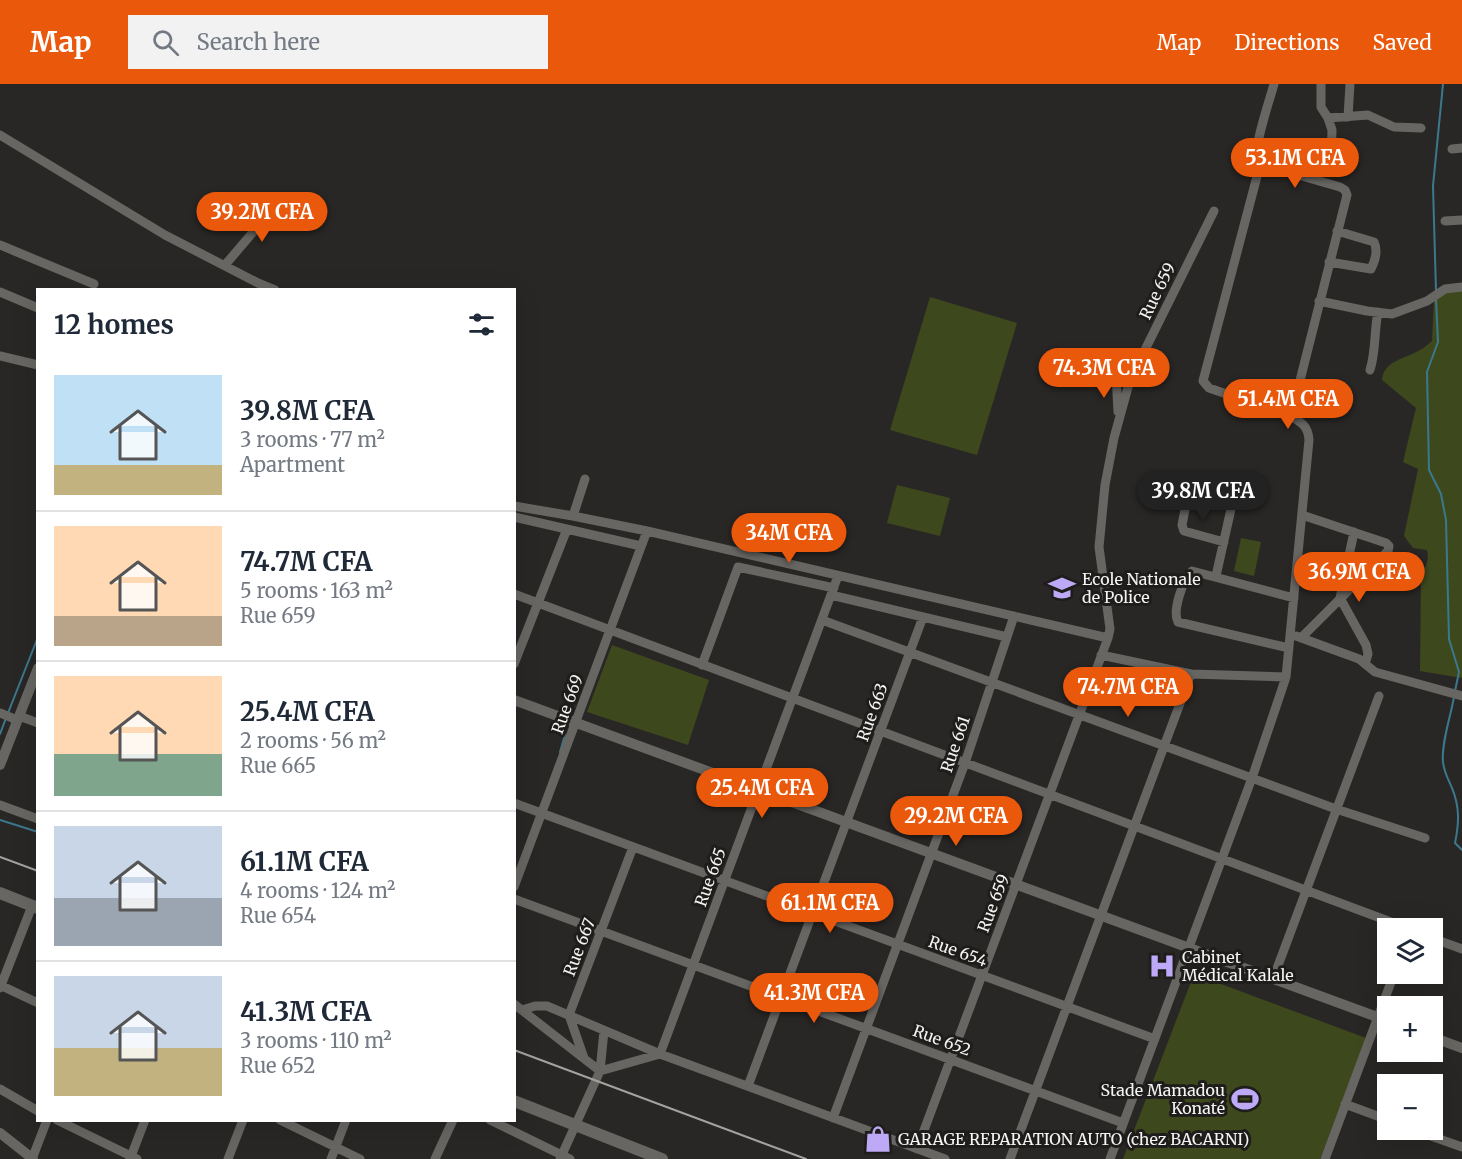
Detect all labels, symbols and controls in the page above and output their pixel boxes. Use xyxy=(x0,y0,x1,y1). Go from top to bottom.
search box xyxy=(128,15,548,69)
text: Map xyxy=(30,24,92,60)
icon: search xyxy=(149,26,182,59)
text: Search here xyxy=(197,28,320,56)
text: Map xyxy=(1157,29,1201,56)
text: Directions xyxy=(1234,29,1339,56)
text: Saved xyxy=(1372,29,1432,56)
pin: 53.1M CFA xyxy=(1226,138,1364,189)
text: 53.1M CFA xyxy=(1245,145,1345,170)
pin: 39.2M CFA xyxy=(193,192,331,243)
text: 39.2M CFA xyxy=(210,199,314,224)
street label: Rue 659 xyxy=(1135,259,1179,323)
text: 12 homes xyxy=(54,308,174,341)
icon: filters xyxy=(465,308,498,341)
pin: 74.3M CFA xyxy=(1035,348,1173,399)
text: 74.3M CFA xyxy=(1053,355,1155,380)
pin: 51.4M CFA xyxy=(1219,379,1357,430)
text: 51.4M CFA xyxy=(1237,386,1339,411)
text: 39.8M CFA xyxy=(240,394,374,427)
icon: home xyxy=(102,399,174,471)
text: 3 rooms · 77 m² xyxy=(240,427,385,452)
text: Apartment xyxy=(240,452,345,477)
pin: 39.8M CFA xyxy=(1134,471,1272,522)
text: 39.8M CFA xyxy=(1151,478,1255,503)
pin: 34M CFA xyxy=(734,513,844,564)
text: 34M CFA xyxy=(745,520,833,545)
text: 74.7M CFA xyxy=(240,545,372,578)
icon: home xyxy=(102,550,174,622)
pin: 36.9M CFA xyxy=(1290,552,1428,603)
text: 36.9M CFA xyxy=(1308,559,1410,584)
place label: Ecole Nationale de Police xyxy=(1082,569,1201,607)
school or university icon: Ecole Nationale de Police xyxy=(1047,573,1077,603)
text: 5 rooms · 163 m² xyxy=(240,578,393,603)
text: Rue 659 xyxy=(240,603,316,628)
pin: 74.7M CFA xyxy=(1059,667,1197,718)
street label: Rue 669 xyxy=(547,672,587,736)
text: 74.7M CFA xyxy=(1077,674,1179,699)
street label: Rue 663 xyxy=(852,680,892,744)
text: 25.4M CFA xyxy=(240,695,375,728)
icon: home xyxy=(102,700,174,772)
street label: Rue 661 xyxy=(936,713,974,775)
text: 2 rooms · 56 m² xyxy=(240,728,386,753)
text: Rue 665 xyxy=(240,753,316,778)
pin: 25.4M CFA xyxy=(693,768,831,819)
text: 25.4M CFA xyxy=(710,775,814,800)
pin: 29.2M CFA xyxy=(887,796,1025,847)
text: 29.2M CFA xyxy=(904,803,1008,828)
text: 61.1M CFA xyxy=(240,845,369,878)
street label: Rue 665 xyxy=(690,845,730,909)
icon: home xyxy=(102,850,174,922)
street label: Rue 659 xyxy=(973,871,1013,935)
text: 4 rooms · 124 m² xyxy=(240,878,395,903)
pin: 61.1M CFA xyxy=(761,883,899,934)
text: 61.1M CFA xyxy=(781,890,879,915)
text: Rue 654 xyxy=(240,903,316,928)
street label: Rue 667 xyxy=(559,915,599,979)
map controls xyxy=(1377,918,1443,1140)
button: layers xyxy=(1377,918,1443,984)
street label: Rue 654 xyxy=(926,931,990,971)
place label: Cabinet Médical Kalale xyxy=(1182,947,1294,985)
hospital icon: Cabinet Médical Kalale xyxy=(1147,951,1177,981)
pin: 41.3M CFA xyxy=(745,973,883,1024)
text: 41.3M CFA xyxy=(763,980,865,1005)
text: 41.3M CFA xyxy=(240,995,371,1028)
button: + xyxy=(1377,996,1443,1062)
icon: home xyxy=(102,1000,174,1072)
street label: Rue 652 xyxy=(910,1020,974,1060)
text: 3 rooms · 110 m² xyxy=(240,1028,392,1053)
text: Rue 652 xyxy=(240,1053,315,1078)
button: − xyxy=(1377,1074,1443,1140)
place label: Stade Mamadou Konaté xyxy=(1101,1080,1225,1118)
sports icon: Stade Mamadou Konaté xyxy=(1230,1084,1260,1114)
shop icon: GARAGE REPARATION AUTO (chez BACARNI) xyxy=(863,1124,893,1154)
place label: GARAGE REPARATION AUTO (chez BACARNI) xyxy=(898,1129,1249,1149)

